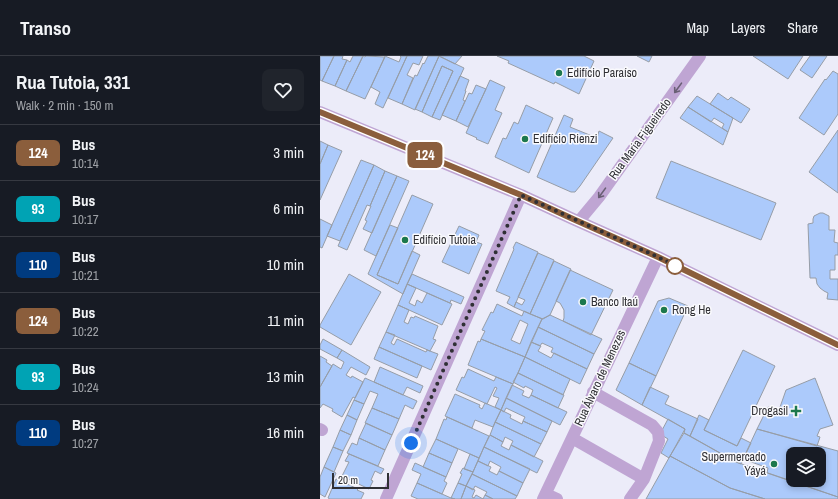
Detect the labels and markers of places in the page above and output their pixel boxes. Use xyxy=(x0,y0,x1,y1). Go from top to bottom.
place label: Edifício Paraíso xyxy=(567,65,637,81)
marker: Edifício Paraíso xyxy=(554,68,564,78)
place label: Edifício Rienzi xyxy=(533,131,598,147)
marker: Edifício Rienzi xyxy=(520,134,530,144)
place label: Edifício Tutoia xyxy=(413,232,477,248)
marker: Edifício Tutoia xyxy=(400,235,410,245)
unlabelled marker xyxy=(666,257,684,275)
place label: Banco Itaú xyxy=(591,294,638,310)
marker: Banco Itaú xyxy=(578,297,588,307)
place label: Rong He xyxy=(672,302,711,318)
marker: Rong He xyxy=(659,305,669,315)
place label: Drogasil xyxy=(751,403,788,419)
marker: Drogasil xyxy=(791,406,801,416)
place label: Supermercado Yáyá xyxy=(701,449,767,479)
marker: Supermercado Yáyá xyxy=(769,459,779,469)

